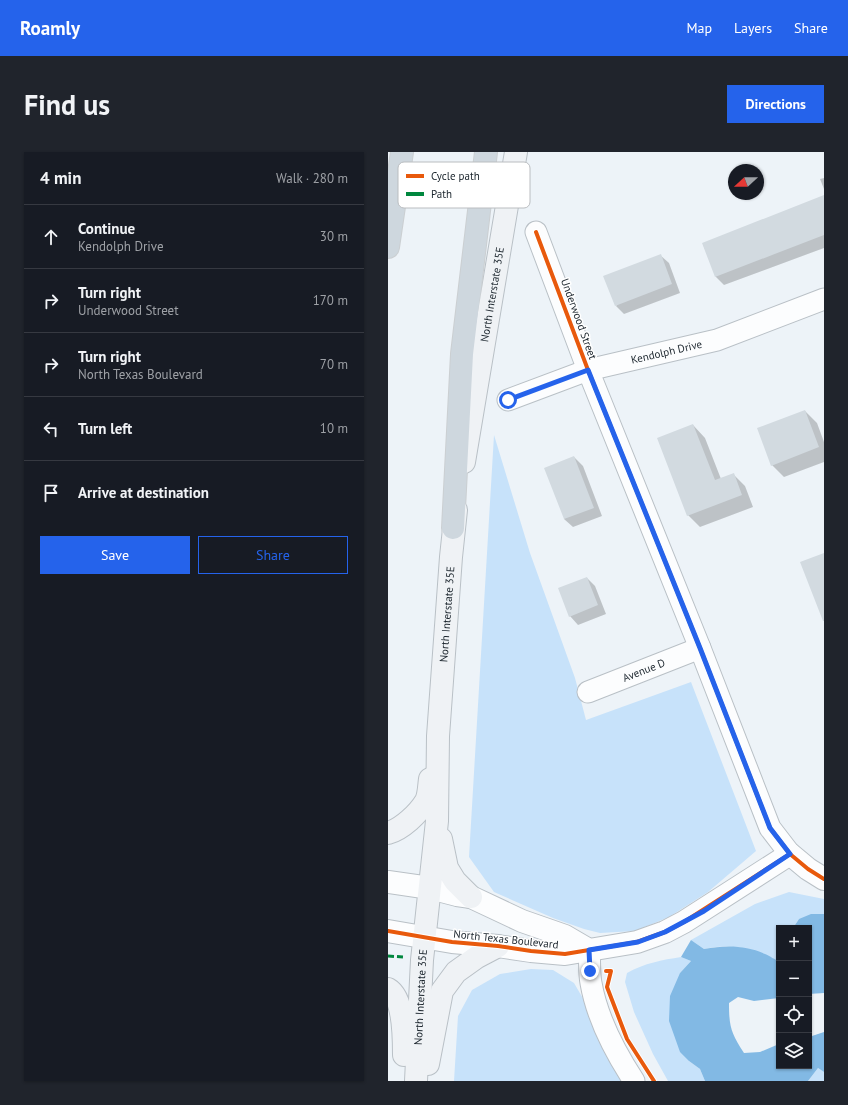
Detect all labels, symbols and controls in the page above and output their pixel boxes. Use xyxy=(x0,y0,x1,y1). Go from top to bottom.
text: Roamly xyxy=(20,16,80,40)
text: Map xyxy=(686,19,712,37)
text: Layers xyxy=(734,19,772,37)
text: Share xyxy=(794,19,828,37)
button: Directions xyxy=(727,85,824,123)
text: Find us xyxy=(24,86,110,123)
legend xyxy=(398,162,530,208)
north arrow xyxy=(728,164,764,200)
text: 4 min xyxy=(40,167,81,189)
text: Cycle path xyxy=(431,169,480,183)
text: Walk · 280 m xyxy=(276,170,348,187)
text: Path xyxy=(431,187,452,201)
text: Continue xyxy=(78,219,135,238)
icon: ahead xyxy=(40,226,62,248)
text: 30 m xyxy=(320,228,348,245)
text: Kendolph Drive xyxy=(78,238,164,255)
street label: North Interstate 35E xyxy=(477,246,507,343)
street label: Underwood Street xyxy=(558,277,600,362)
text: Turn right xyxy=(78,283,141,302)
icon: right xyxy=(40,290,62,312)
text: 170 m xyxy=(313,292,348,309)
text: Underwood Street xyxy=(78,302,179,319)
street label: Kendolph Drive xyxy=(630,337,704,367)
text: Turn right xyxy=(78,347,141,366)
icon: right xyxy=(40,354,62,376)
text: 70 m xyxy=(320,356,348,373)
text: North Texas Boulevard xyxy=(78,366,203,383)
route start xyxy=(499,391,517,409)
icon: left xyxy=(40,418,62,440)
text: Turn left xyxy=(78,419,132,438)
text: 10 m xyxy=(320,420,348,437)
icon: arrive xyxy=(40,482,62,504)
text: Arrive at destination xyxy=(78,483,209,502)
button: Save xyxy=(40,536,190,574)
button: Share xyxy=(198,536,348,574)
street label: North Interstate 35E xyxy=(436,566,457,663)
street label: Avenue D xyxy=(621,655,667,685)
map controls xyxy=(776,925,812,1069)
button: + xyxy=(776,925,812,961)
street label: North Texas Boulevard xyxy=(453,927,559,951)
street label: North Interstate 35E xyxy=(411,948,430,1045)
button: − xyxy=(776,961,812,997)
route end xyxy=(581,962,599,980)
button: locate xyxy=(776,997,812,1033)
button: layers xyxy=(776,1033,812,1069)

